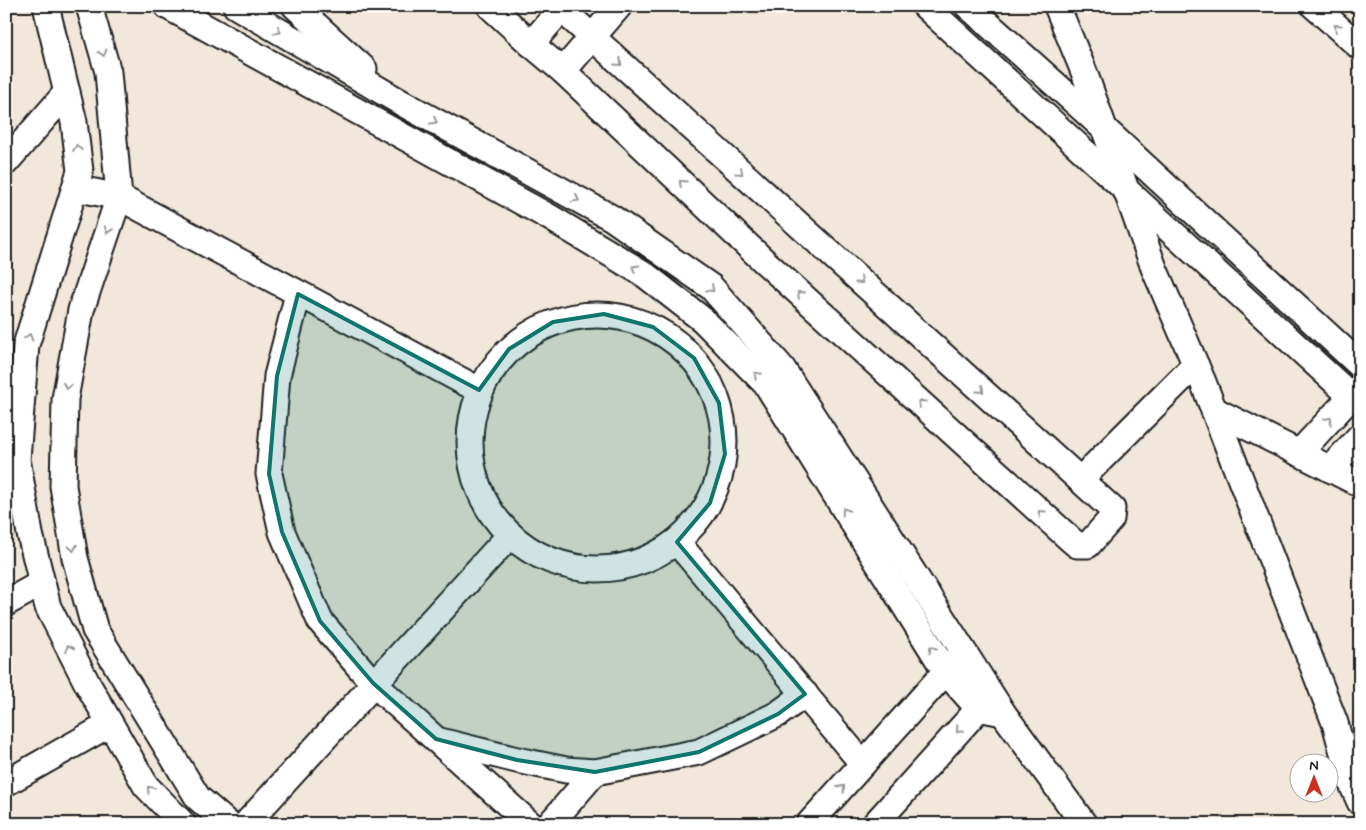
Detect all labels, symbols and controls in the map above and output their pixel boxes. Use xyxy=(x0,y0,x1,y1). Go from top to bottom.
one-way arrow xyxy=(272,24,281,34)
one-way arrow xyxy=(1333,24,1342,33)
one-way arrow xyxy=(97,48,107,57)
one-way arrow xyxy=(614,57,623,66)
one-way arrow xyxy=(428,114,437,124)
one-way arrow xyxy=(72,143,83,151)
one-way arrow xyxy=(734,166,743,175)
one-way arrow xyxy=(678,180,687,189)
one-way arrow xyxy=(571,193,580,203)
one-way arrow xyxy=(104,225,114,234)
one-way arrow xyxy=(632,265,641,275)
one-way arrow xyxy=(855,275,864,284)
one-way arrow xyxy=(706,283,715,292)
one-way arrow xyxy=(797,291,806,300)
one-way arrow xyxy=(23,333,33,342)
one-way arrow xyxy=(754,372,763,381)
one-way arrow xyxy=(62,382,72,391)
one-way arrow xyxy=(975,384,984,393)
one-way arrow xyxy=(917,400,926,409)
one-way arrow xyxy=(1323,416,1332,425)
one-way arrow xyxy=(842,507,852,516)
one-way arrow xyxy=(1037,510,1046,519)
one-way arrow xyxy=(67,544,78,552)
one-way arrow xyxy=(65,644,75,653)
one-way arrow xyxy=(928,645,938,654)
one-way arrow xyxy=(956,725,965,734)
north arrow xyxy=(1288,752,1338,802)
text: N xyxy=(1309,757,1319,775)
one-way arrow xyxy=(836,784,845,793)
one-way arrow xyxy=(146,785,155,794)

